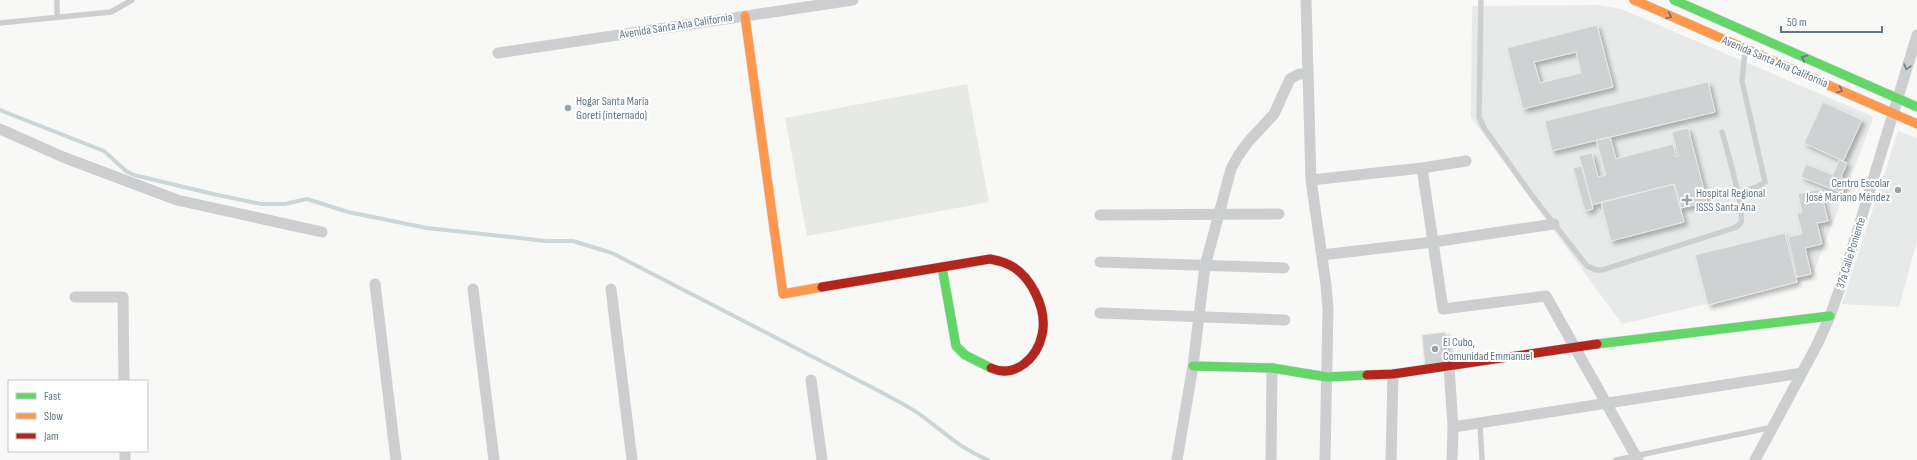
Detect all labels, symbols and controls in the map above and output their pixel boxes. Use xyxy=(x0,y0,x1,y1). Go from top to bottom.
scale bar xyxy=(1781,8,1882,34)
street label: Avenida Santa Ana California xyxy=(618,10,734,42)
one-way arrow xyxy=(1665,11,1672,19)
text: 50 m xyxy=(1787,15,1807,30)
street label: Avenida Santa Ana California xyxy=(1719,32,1831,91)
one-way arrow xyxy=(1801,54,1808,62)
one-way arrow xyxy=(1903,63,1912,70)
one-way arrow xyxy=(1835,85,1843,93)
place label: Hogar Santa Maria Goreti (internado) xyxy=(576,94,649,123)
marker: Hogar Santa Maria Goreti (internado) xyxy=(563,103,573,113)
place label: Centro Escolar José Mariano Méndez xyxy=(1805,176,1891,205)
marker: Centro Escolar José Mariano Méndez xyxy=(1893,185,1903,195)
place label: Hospital Regional ISSS Santa Ana xyxy=(1696,186,1765,215)
marker: Hospital Regional ISSS Santa Ana xyxy=(1681,194,1693,206)
street label: 37a Calle Poniente xyxy=(1833,216,1869,290)
place label: El Cubo, Comunidad Emmanuel xyxy=(1443,335,1533,364)
marker: El Cubo, Comunidad Emmanuel xyxy=(1430,344,1440,354)
legend xyxy=(8,380,148,452)
text: Fast xyxy=(44,389,61,404)
text: Slow xyxy=(44,409,63,424)
text: Jam xyxy=(43,429,59,444)

